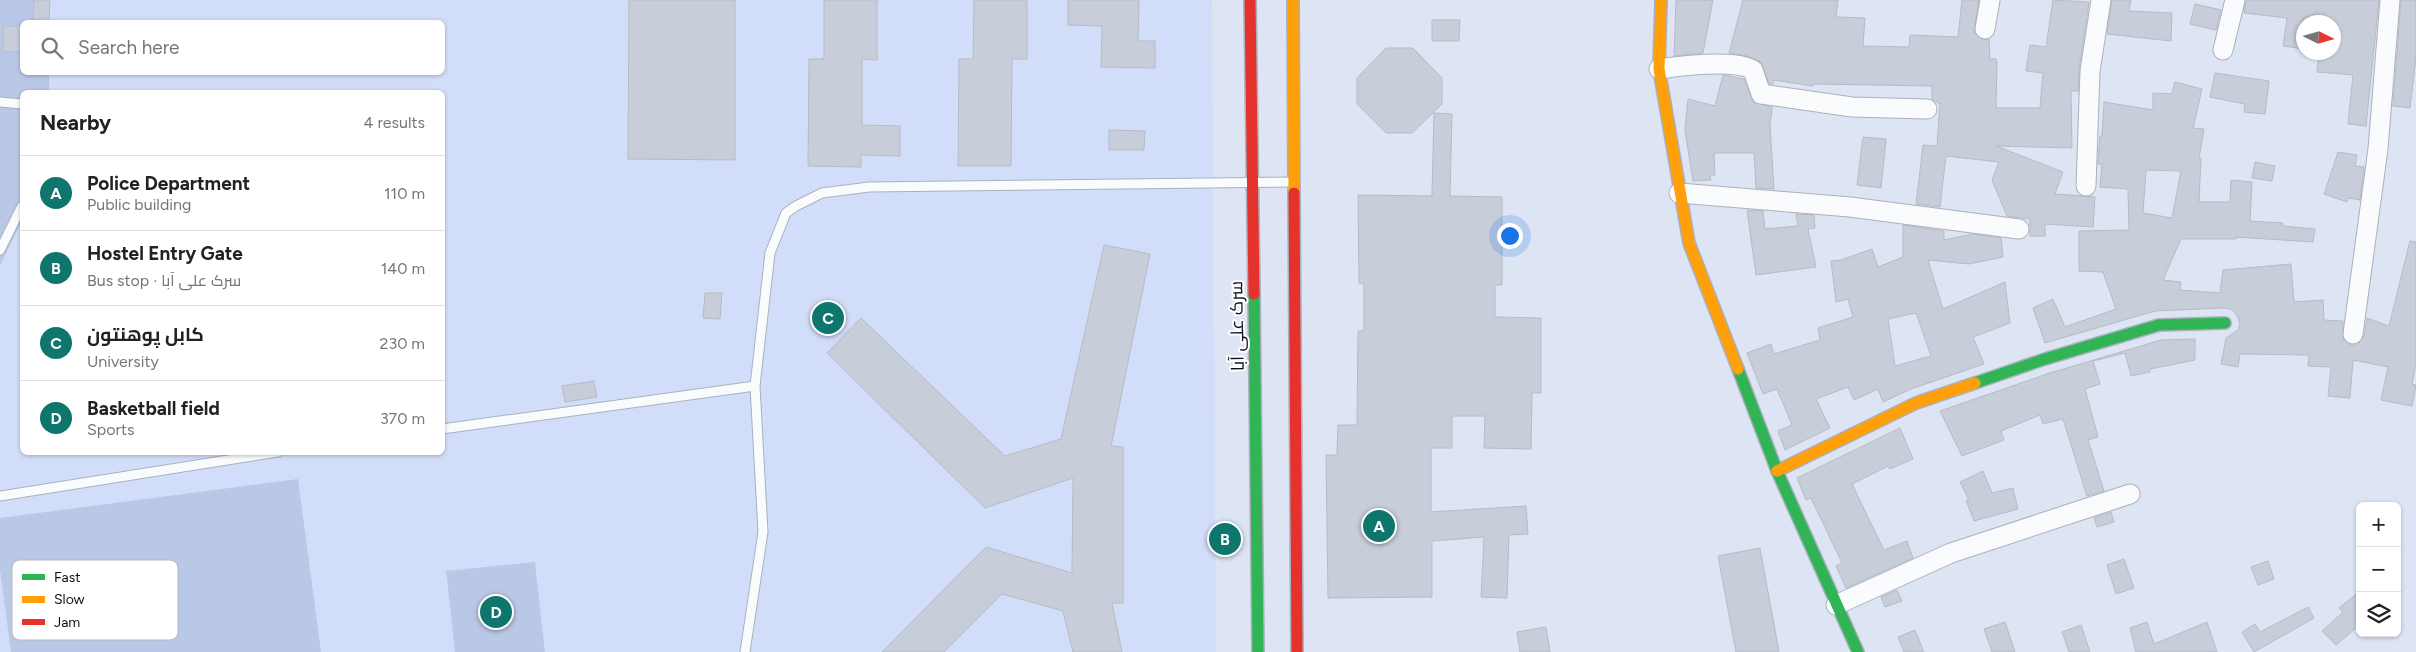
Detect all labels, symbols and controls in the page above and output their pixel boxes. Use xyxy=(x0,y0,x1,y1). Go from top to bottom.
north arrow xyxy=(2296,15,2341,60)
search box xyxy=(20,20,445,75)
icon: search xyxy=(38,34,66,62)
text: Search here xyxy=(78,36,180,59)
text: Nearby xyxy=(40,110,111,135)
text: 4 results xyxy=(364,113,425,132)
text: Police Department xyxy=(87,172,250,195)
text: A xyxy=(50,184,62,203)
text: 110 m xyxy=(384,184,425,203)
text: Public building xyxy=(87,195,191,214)
your location xyxy=(1497,223,1523,249)
text: Hostel Entry Gate xyxy=(87,242,243,265)
text: B xyxy=(51,259,61,278)
text: 140 m xyxy=(381,259,425,278)
text: Bus stop · سرک علی آبا xyxy=(87,271,241,290)
street label: سرک علی آبا xyxy=(1225,281,1249,371)
pin: C xyxy=(812,299,844,337)
text: کابل پوهنتون xyxy=(87,323,204,346)
text: C xyxy=(50,334,62,353)
text: 230 m xyxy=(380,334,425,353)
text: University xyxy=(87,352,159,371)
text: Basketball field xyxy=(87,397,220,420)
text: D xyxy=(50,409,62,428)
text: 370 m xyxy=(380,409,425,428)
text: Sports xyxy=(87,420,134,439)
map controls xyxy=(2356,502,2401,637)
button: + xyxy=(2356,502,2401,547)
pin: A xyxy=(1363,507,1395,545)
pin: B xyxy=(1209,520,1241,558)
button: − xyxy=(2356,547,2401,592)
legend xyxy=(12,560,178,640)
text: Fast xyxy=(54,569,80,586)
text: Slow xyxy=(54,591,85,608)
button: layers xyxy=(2356,592,2401,637)
pin: D xyxy=(480,593,512,631)
text: Jam xyxy=(54,614,80,631)

